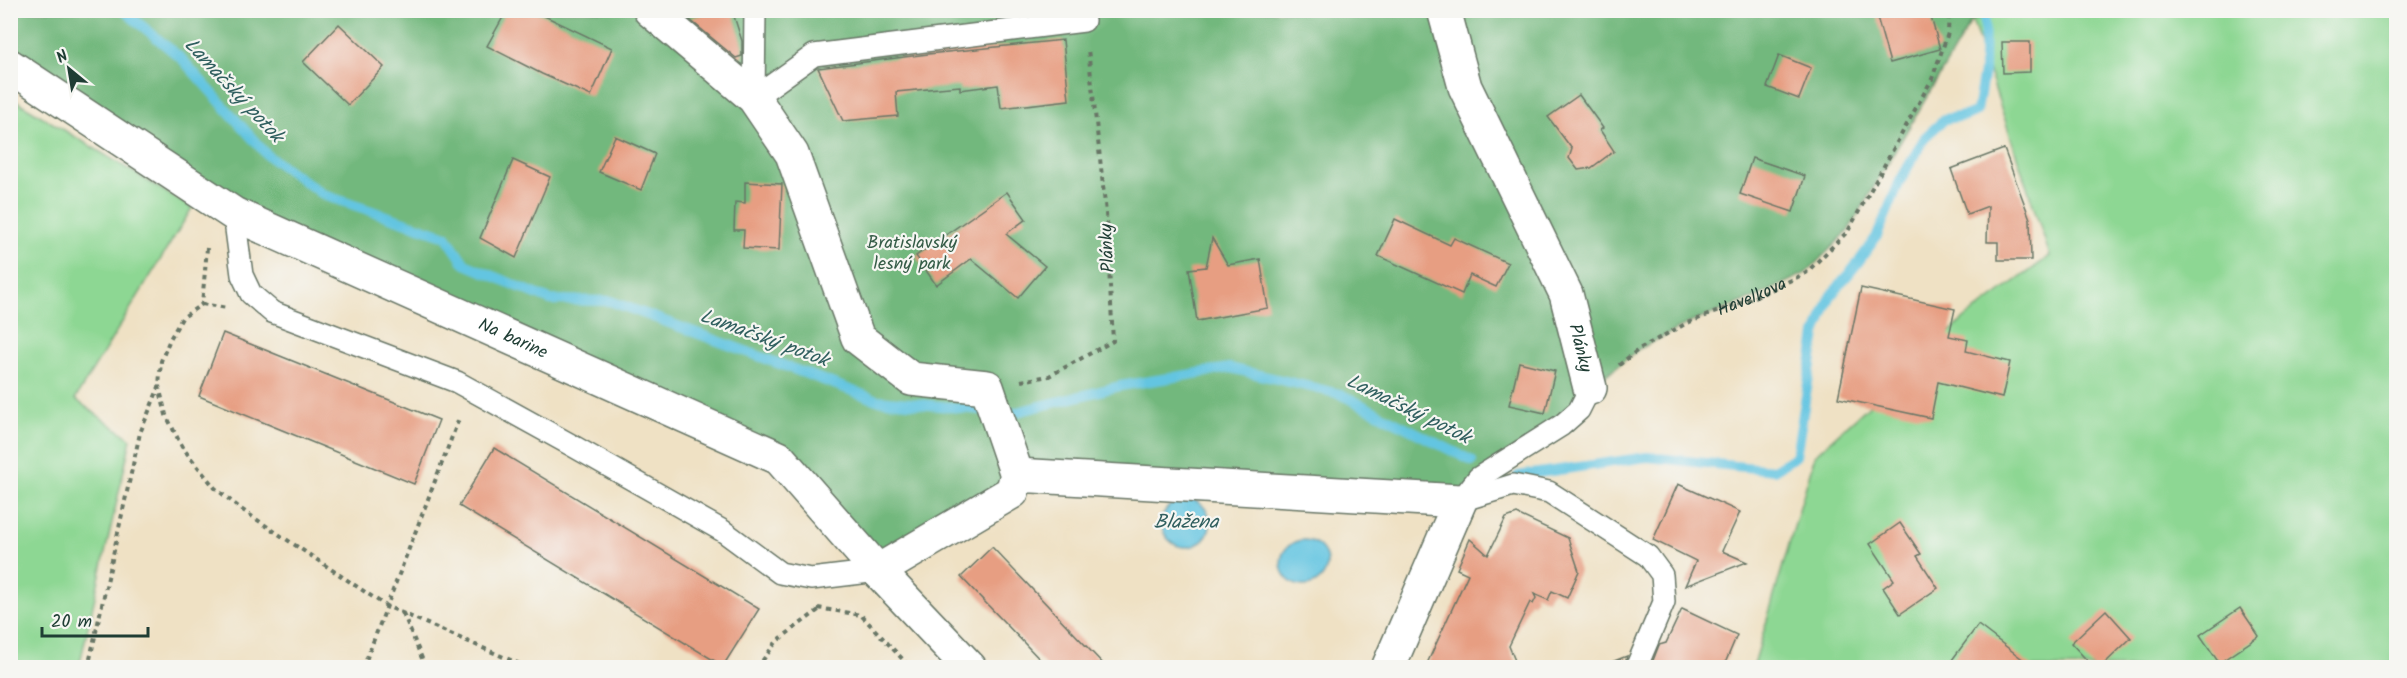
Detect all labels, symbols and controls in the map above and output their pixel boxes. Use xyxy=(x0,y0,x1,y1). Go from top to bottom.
water label: Lamačský potok xyxy=(175,31,292,153)
north arrow xyxy=(39,39,99,99)
text: N xyxy=(52,44,73,71)
street label: Plánky xyxy=(1092,222,1124,273)
park label: Bratislavský lesný park xyxy=(867,229,958,279)
street label: Havelkova xyxy=(1713,270,1792,325)
water label: Lamačský potok xyxy=(695,301,835,378)
street label: Na barine xyxy=(473,311,552,367)
street label: Plánky xyxy=(1560,321,1600,376)
water label: Lamačský potok xyxy=(1340,366,1478,455)
water label: Blažena xyxy=(1154,507,1220,539)
scale bar xyxy=(42,600,148,638)
text: 20 m xyxy=(51,608,92,637)

